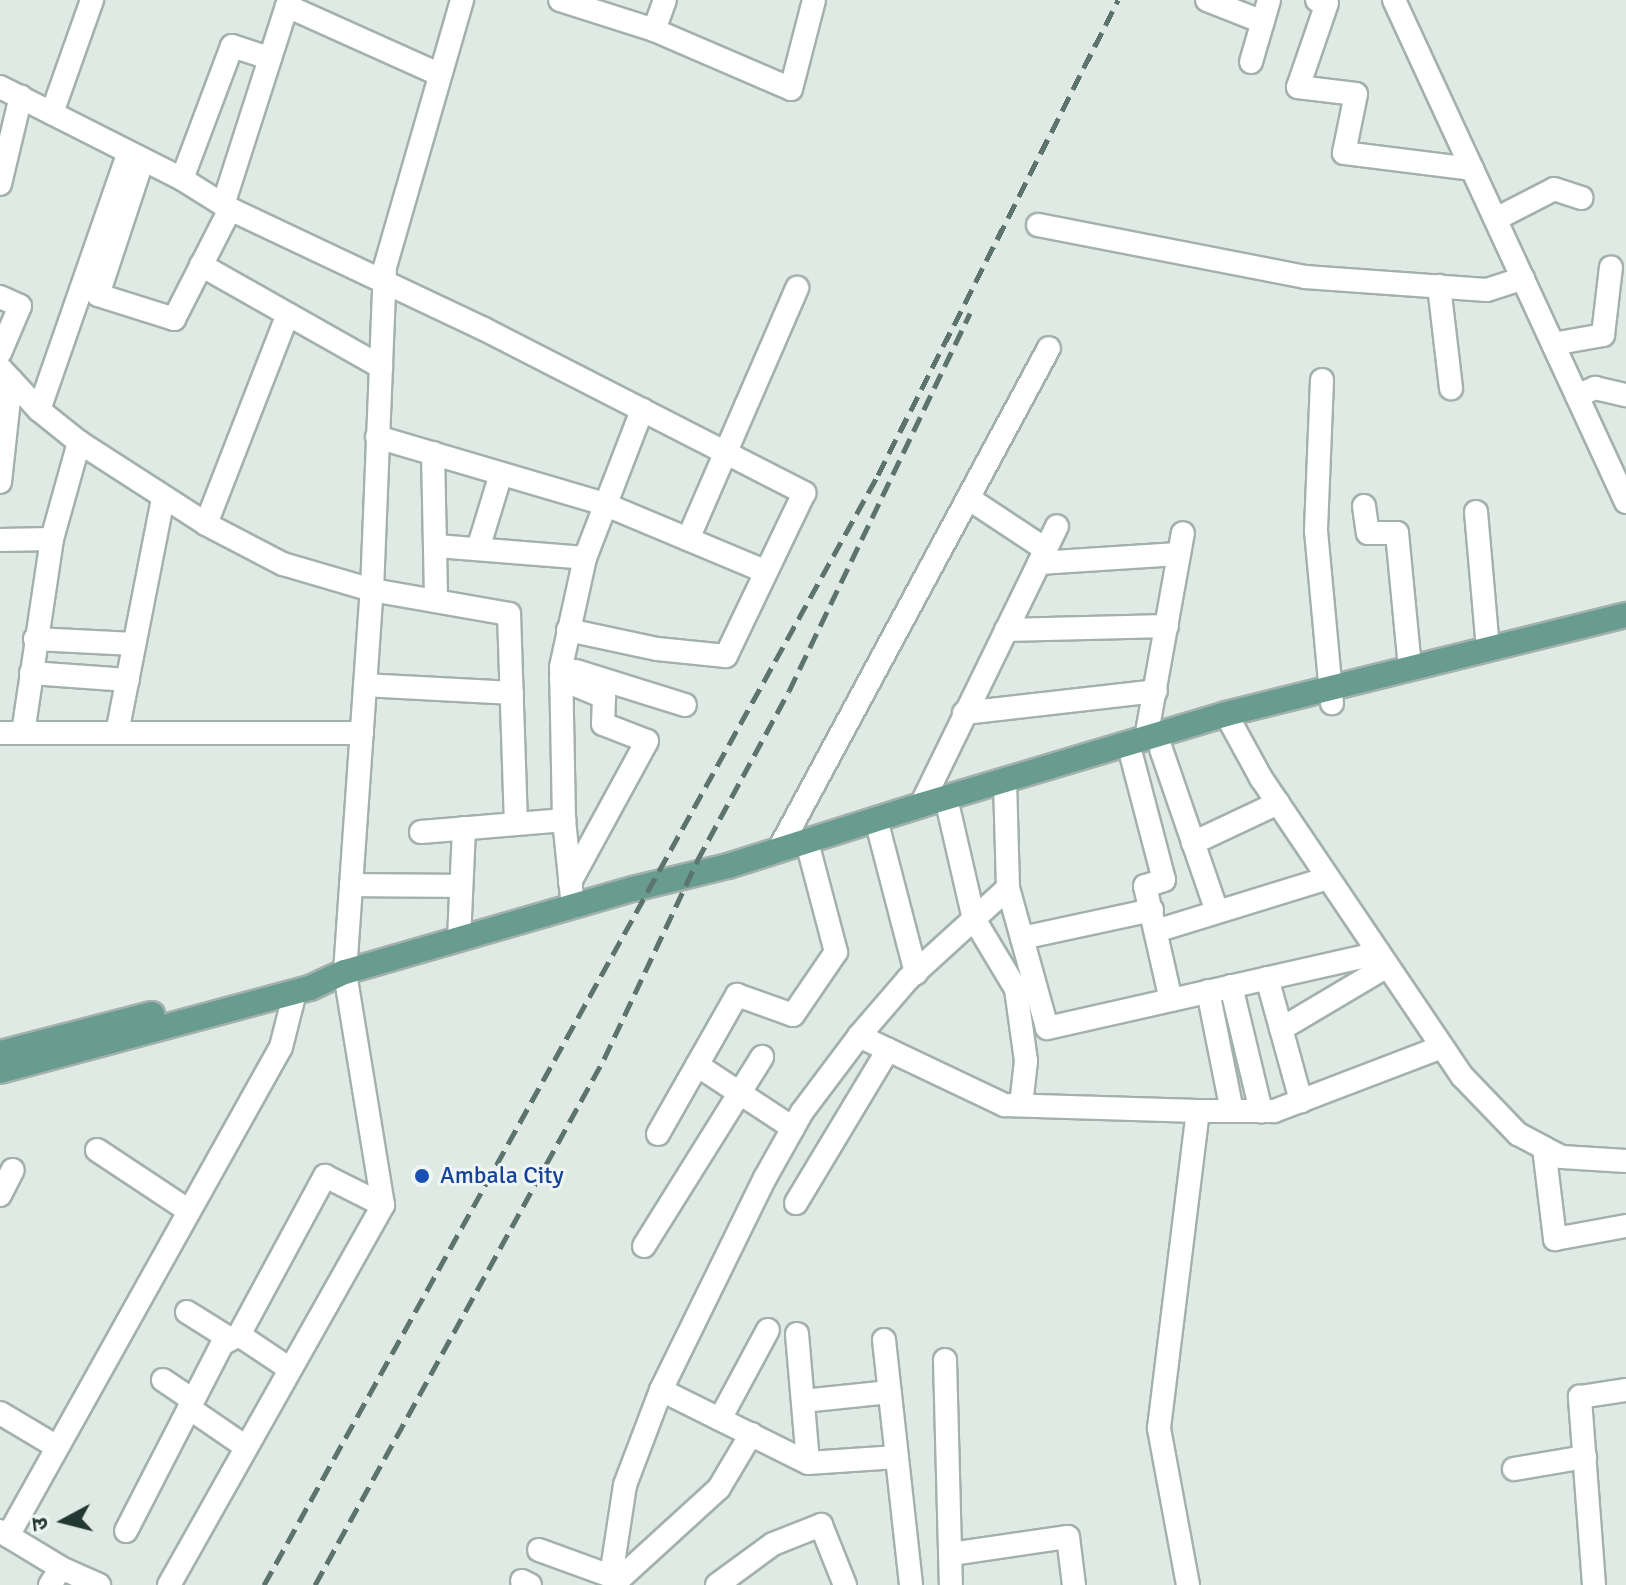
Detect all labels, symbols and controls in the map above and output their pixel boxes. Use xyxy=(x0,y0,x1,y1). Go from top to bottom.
place label: Ambala City xyxy=(440,1162,564,1190)
marker: Ambala City xyxy=(411,1165,433,1187)
north arrow xyxy=(24,1481,104,1561)
text: उ xyxy=(25,1516,54,1532)

